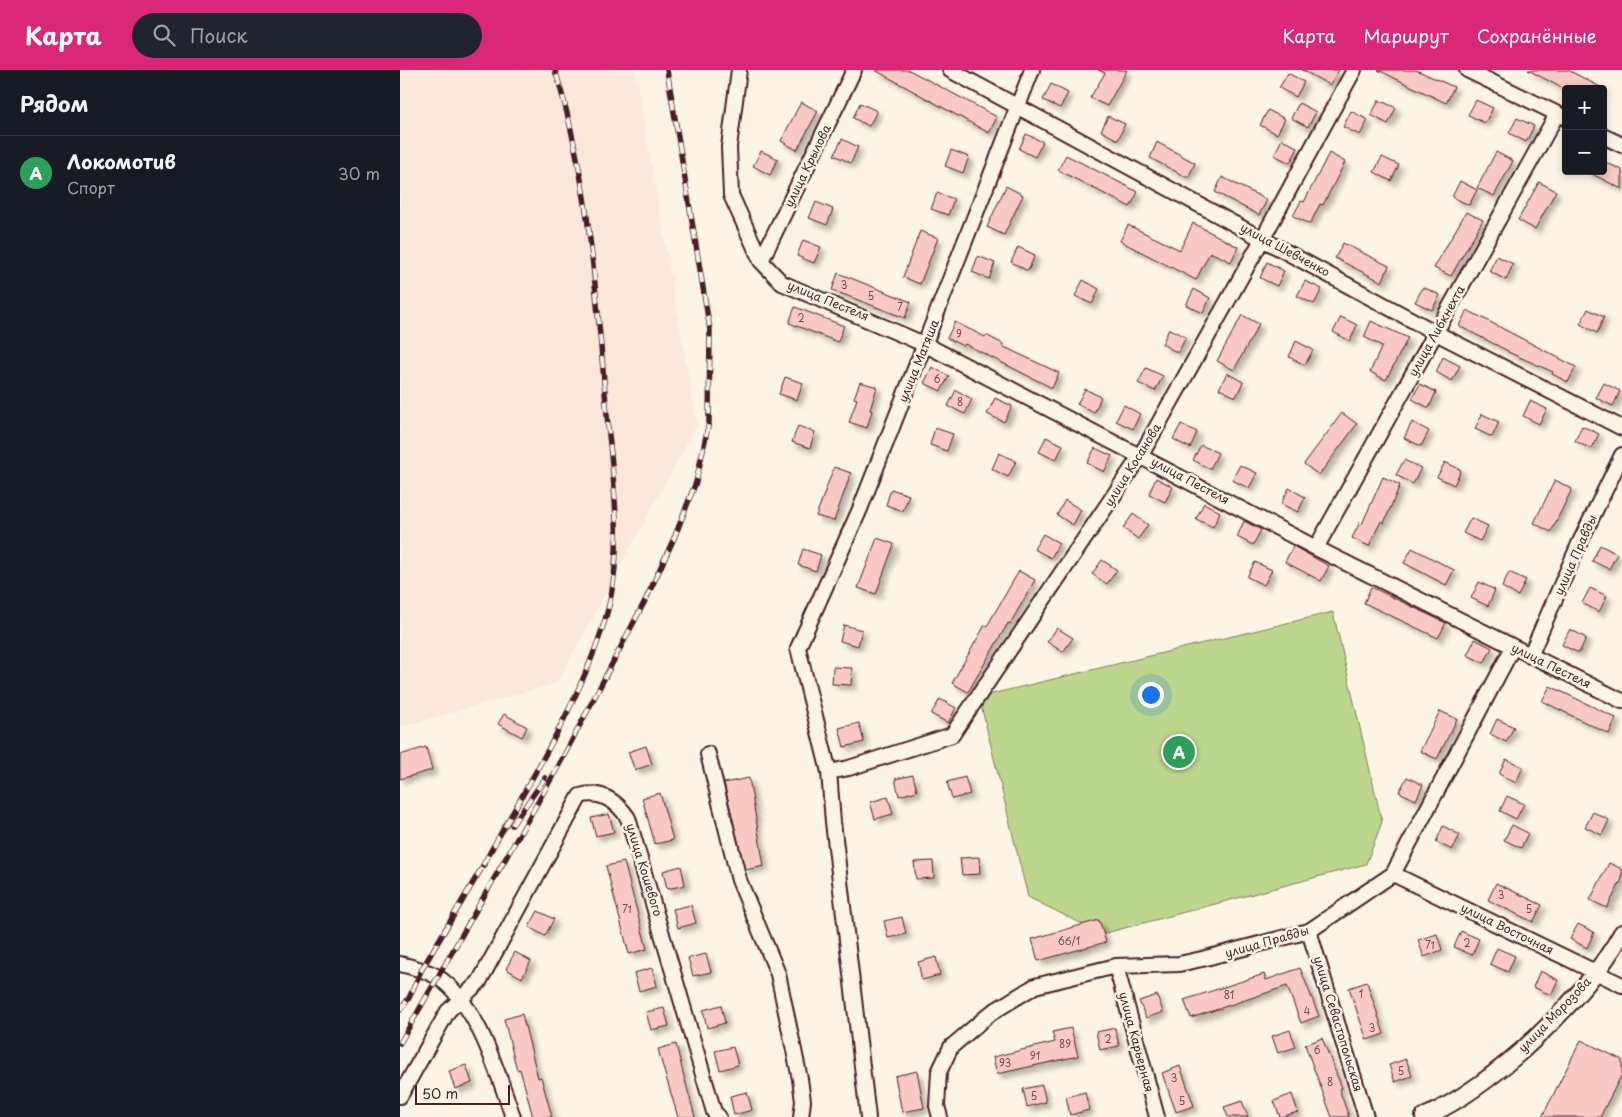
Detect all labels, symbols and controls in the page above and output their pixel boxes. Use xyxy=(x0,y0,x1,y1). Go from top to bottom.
search box xyxy=(132,13,482,58)
text: Карта xyxy=(25,17,102,53)
icon: search xyxy=(150,21,178,49)
text: Поиск xyxy=(190,21,248,49)
text: Карта xyxy=(1283,22,1335,49)
text: Маршрут xyxy=(1363,22,1449,49)
text: Сохранённые xyxy=(1477,22,1597,49)
map controls xyxy=(1562,85,1607,175)
button: + xyxy=(1562,85,1607,130)
text: Рядом xyxy=(20,87,88,119)
street label: улица Крылова xyxy=(779,121,835,210)
button: − xyxy=(1562,130,1607,175)
text: Локомотив xyxy=(67,147,176,175)
text: A xyxy=(30,161,42,185)
text: 30 m xyxy=(338,161,380,185)
text: Спорт xyxy=(67,175,115,199)
street label: улица Шевченко xyxy=(1237,218,1334,281)
street label: улица Пестеля xyxy=(785,276,872,325)
house number: 3 xyxy=(841,277,847,292)
street label: улица Либкнехта xyxy=(1404,281,1469,379)
house number: 5 xyxy=(868,288,874,303)
house number: 7 xyxy=(897,299,903,314)
house number: 2 xyxy=(797,310,805,325)
street label: улица Матяша xyxy=(893,316,943,405)
house number: 9 xyxy=(956,326,962,341)
house number: 6 xyxy=(933,371,941,386)
house number: 8 xyxy=(957,394,963,409)
street label: улица Косанова xyxy=(1099,419,1165,510)
street label: улица Пестеля xyxy=(1148,452,1233,508)
street label: улица Правды xyxy=(1549,511,1601,598)
street label: улица Пестеля xyxy=(1509,638,1594,692)
your location xyxy=(1138,682,1164,708)
pin: A xyxy=(1163,733,1195,771)
street label: улица Кошевого xyxy=(622,821,668,919)
house number: 3 xyxy=(1498,887,1504,902)
street label: улица Восточная xyxy=(1458,898,1557,958)
house number: 71 xyxy=(622,901,632,916)
house number: 5 xyxy=(1526,901,1532,916)
street label: улица Правды xyxy=(1223,920,1311,962)
house number: 66/1 xyxy=(1058,933,1080,948)
house number: 2 xyxy=(1463,935,1471,950)
house number: 71 xyxy=(1425,937,1435,952)
street label: улица Севастопольская xyxy=(1310,954,1368,1094)
street label: улица Морозова xyxy=(1514,972,1595,1056)
house number: 1 xyxy=(1359,986,1363,1001)
house number: 81 xyxy=(1224,987,1234,1002)
street label: улица Карьерная xyxy=(1115,990,1159,1094)
house number: 4 xyxy=(1304,1003,1311,1018)
house number: 3 xyxy=(1369,1020,1375,1035)
house number: 2 xyxy=(1104,1031,1112,1046)
house number: 89 xyxy=(1059,1036,1071,1051)
house number: 6 xyxy=(1313,1042,1321,1057)
house number: 91 xyxy=(1030,1048,1040,1063)
house number: 93 xyxy=(999,1055,1011,1070)
house number: 5 xyxy=(1398,1063,1404,1078)
house number: 3 xyxy=(1171,1070,1177,1085)
house number: 8 xyxy=(1327,1074,1333,1089)
scale bar xyxy=(415,1082,510,1105)
text: 50 m xyxy=(422,1083,458,1104)
house number: 5 xyxy=(1031,1088,1037,1103)
house number: 5 xyxy=(1179,1093,1185,1108)

